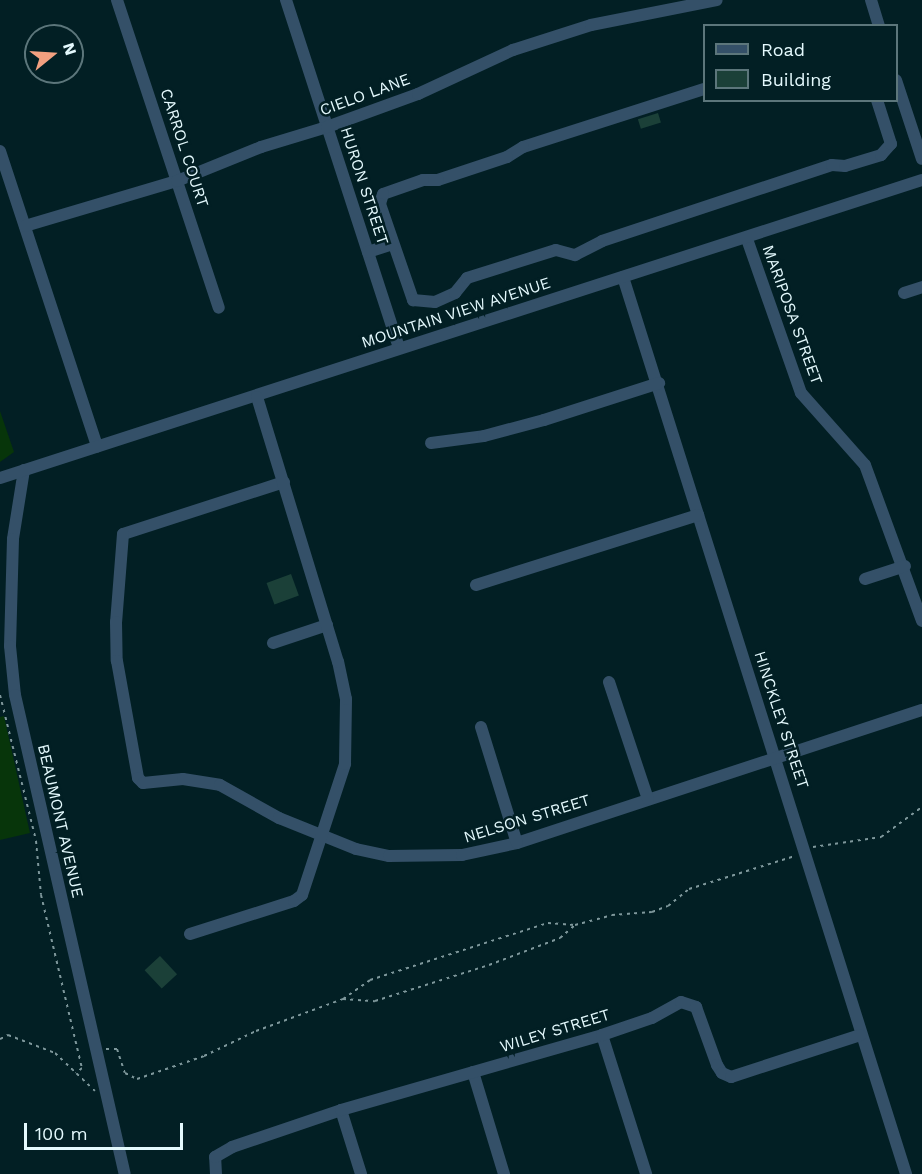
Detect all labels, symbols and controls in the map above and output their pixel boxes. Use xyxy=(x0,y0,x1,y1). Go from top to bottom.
north arrow xyxy=(24,24,84,84)
legend xyxy=(703,24,898,102)
text: Road xyxy=(761,39,805,60)
text: N xyxy=(59,40,81,57)
text: Building xyxy=(761,69,831,90)
street label: CIELO LANE xyxy=(317,70,413,120)
street label: CARROL COURT xyxy=(156,86,212,210)
street label: HURON STREET xyxy=(336,125,392,247)
street label: MARIPOSA STREET xyxy=(758,242,826,388)
street label: MOUNTAIN VIEW AVENUE xyxy=(358,273,554,353)
street label: HINCKLEY STREET xyxy=(750,648,812,792)
street label: BEAUMONT AVENUE xyxy=(33,742,87,900)
street label: NELSON STREET xyxy=(462,791,592,847)
street label: WILEY STREET xyxy=(497,1005,613,1057)
scale bar xyxy=(27,1111,186,1149)
text: 100 m xyxy=(35,1123,88,1144)

